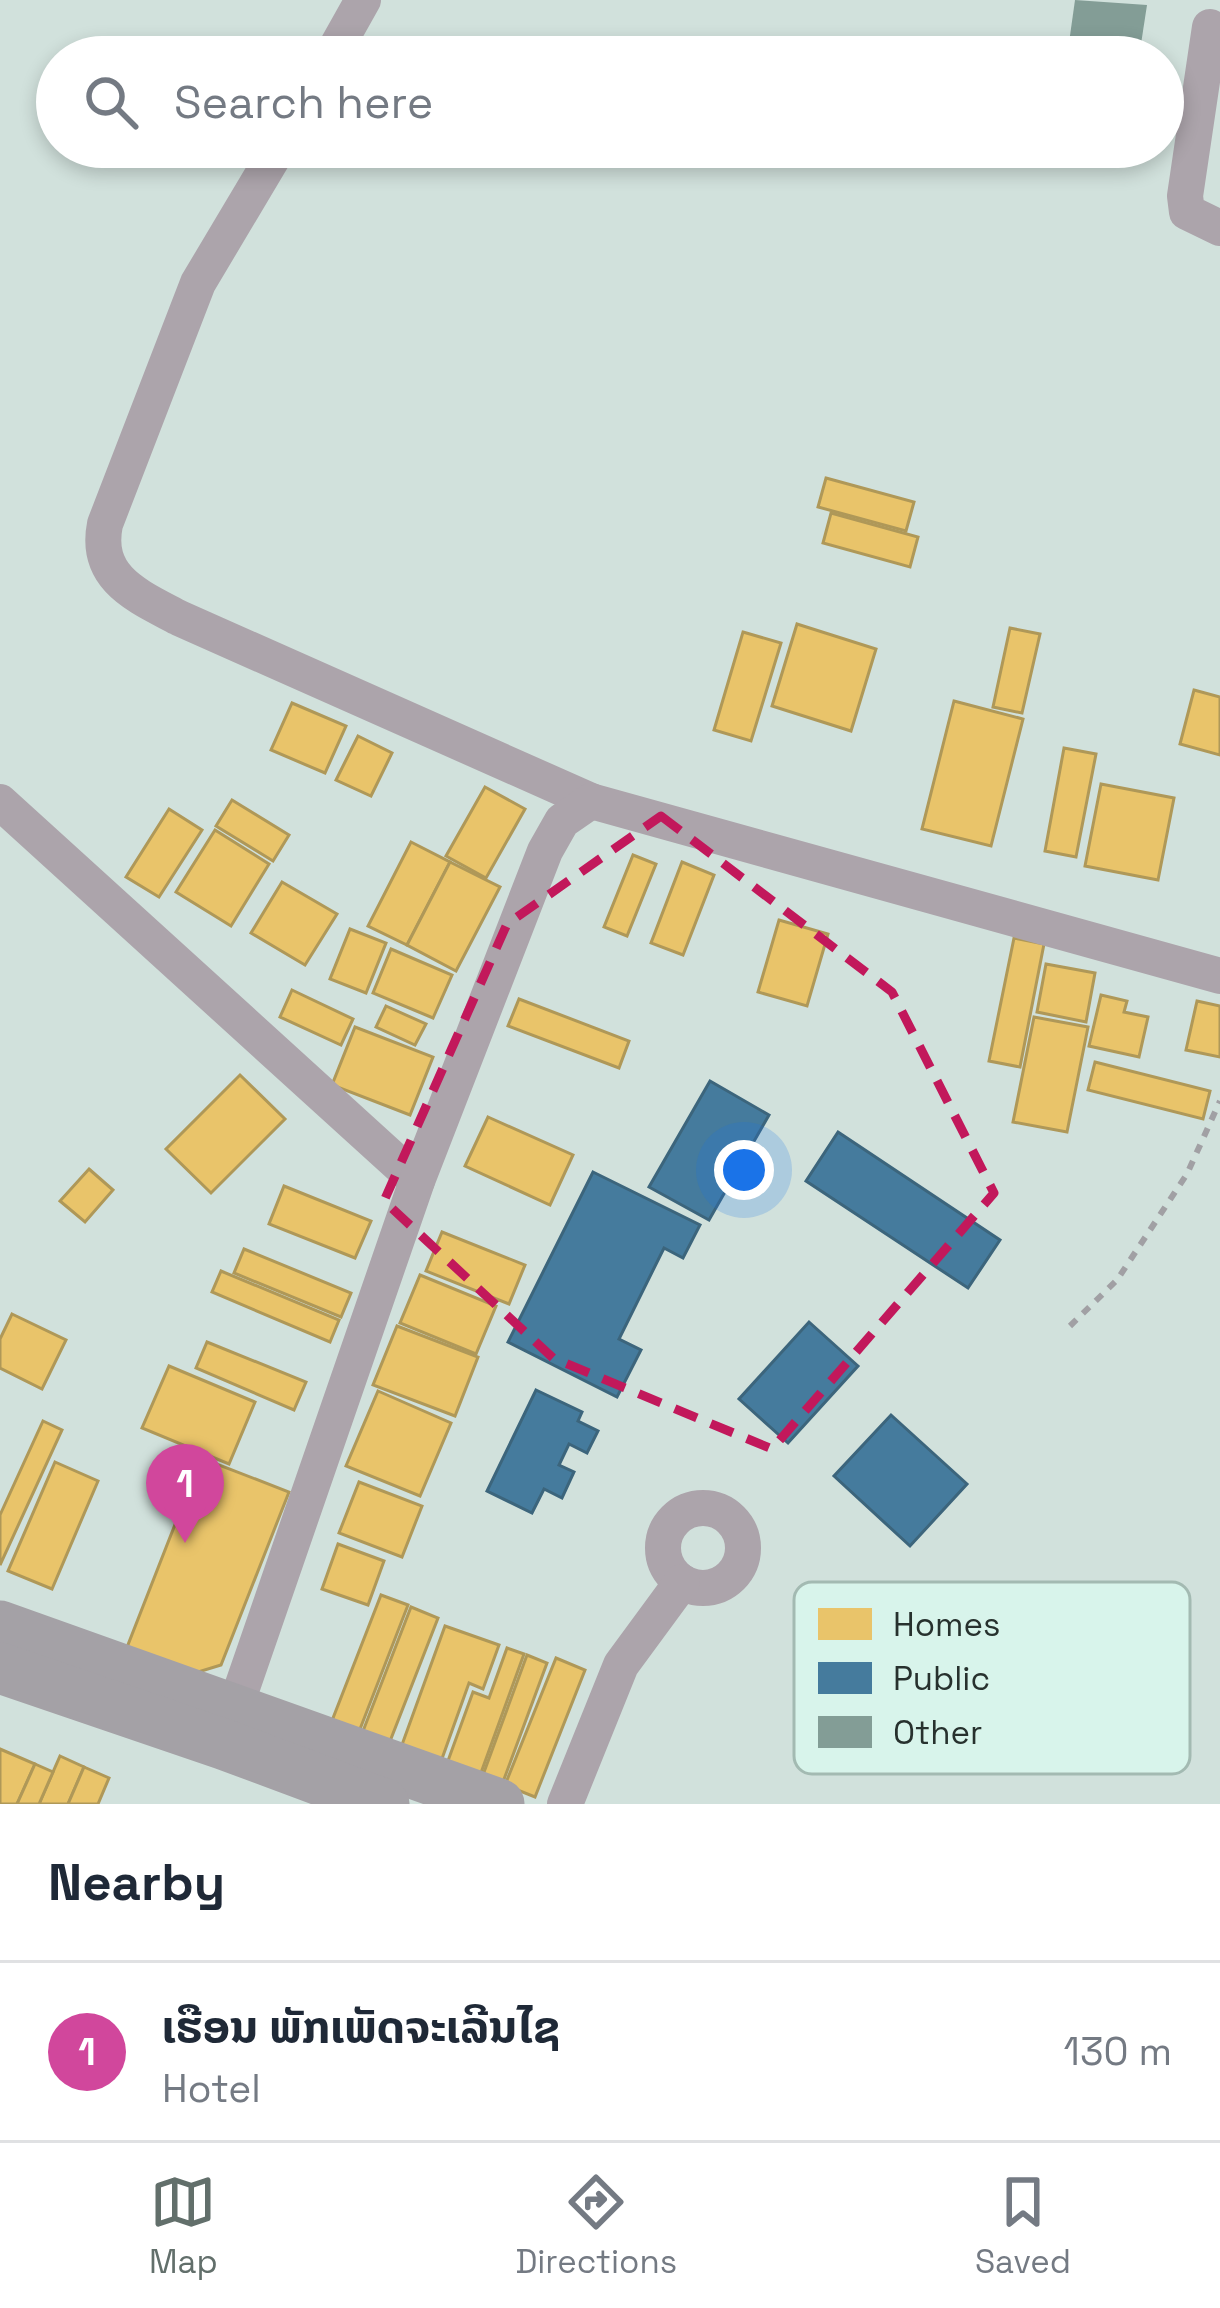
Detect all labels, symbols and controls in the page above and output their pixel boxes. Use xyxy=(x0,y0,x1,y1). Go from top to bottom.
search box xyxy=(36,36,1184,168)
icon: search xyxy=(78,69,144,135)
text: Search here xyxy=(174,74,433,131)
your location xyxy=(714,1140,774,1200)
pin: 1 xyxy=(146,1444,224,1543)
legend xyxy=(794,1582,1190,1774)
text: Homes xyxy=(893,1604,1000,1646)
text: Public xyxy=(893,1658,990,1700)
text: Other xyxy=(893,1712,982,1754)
text: Nearby xyxy=(48,1850,225,1915)
text: ເຮືອນ ພັກເພັດຈະເລີນໄຊ xyxy=(162,1999,560,2056)
text: 1 xyxy=(78,2027,96,2076)
text: 130 m xyxy=(1064,2027,1172,2076)
text: Hotel xyxy=(162,2064,261,2113)
tab: Map xyxy=(149,2169,218,2283)
tab: Directions xyxy=(515,2169,677,2283)
tab: Saved xyxy=(975,2169,1071,2283)

